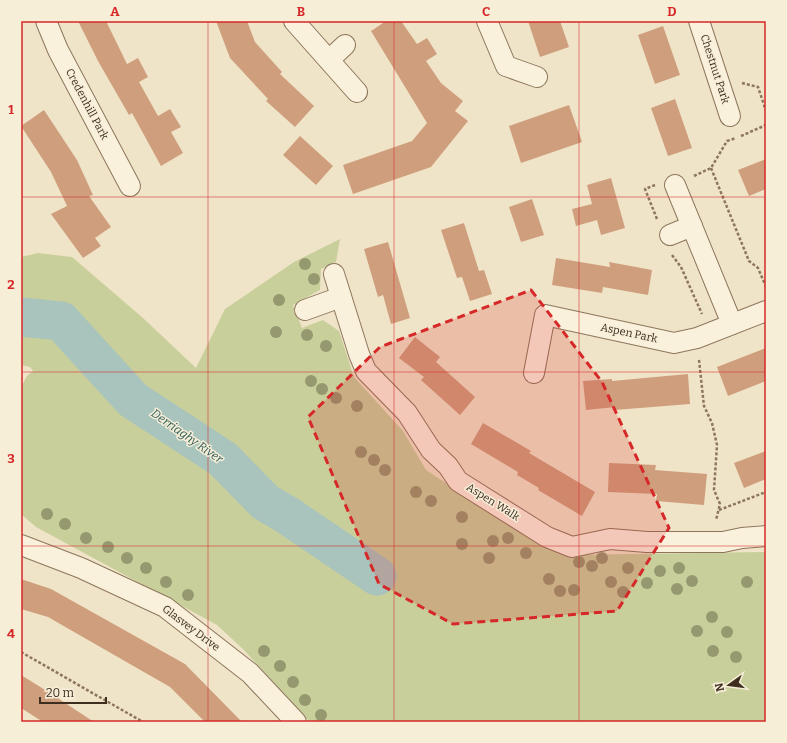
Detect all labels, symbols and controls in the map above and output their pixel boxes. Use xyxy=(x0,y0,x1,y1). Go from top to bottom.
text: A xyxy=(110,4,120,19)
text: B xyxy=(297,4,305,19)
text: C xyxy=(482,4,490,19)
text: D xyxy=(667,4,677,19)
street label: Chestnut Park xyxy=(698,33,733,106)
street label: Credenhill Park xyxy=(63,66,112,142)
text: 1 xyxy=(8,102,14,117)
text: 2 xyxy=(7,277,15,292)
street label: Aspen Park xyxy=(599,321,659,346)
water label: Derriaghy River xyxy=(148,406,226,467)
text: 3 xyxy=(7,451,15,466)
street label: Aspen Walk xyxy=(464,480,523,524)
street label: Glasvey Drive xyxy=(160,602,222,654)
text: 4 xyxy=(7,626,15,641)
north arrow xyxy=(709,665,749,705)
scale bar xyxy=(40,679,106,705)
text: N xyxy=(712,681,727,693)
text: 20 m xyxy=(46,686,75,700)

